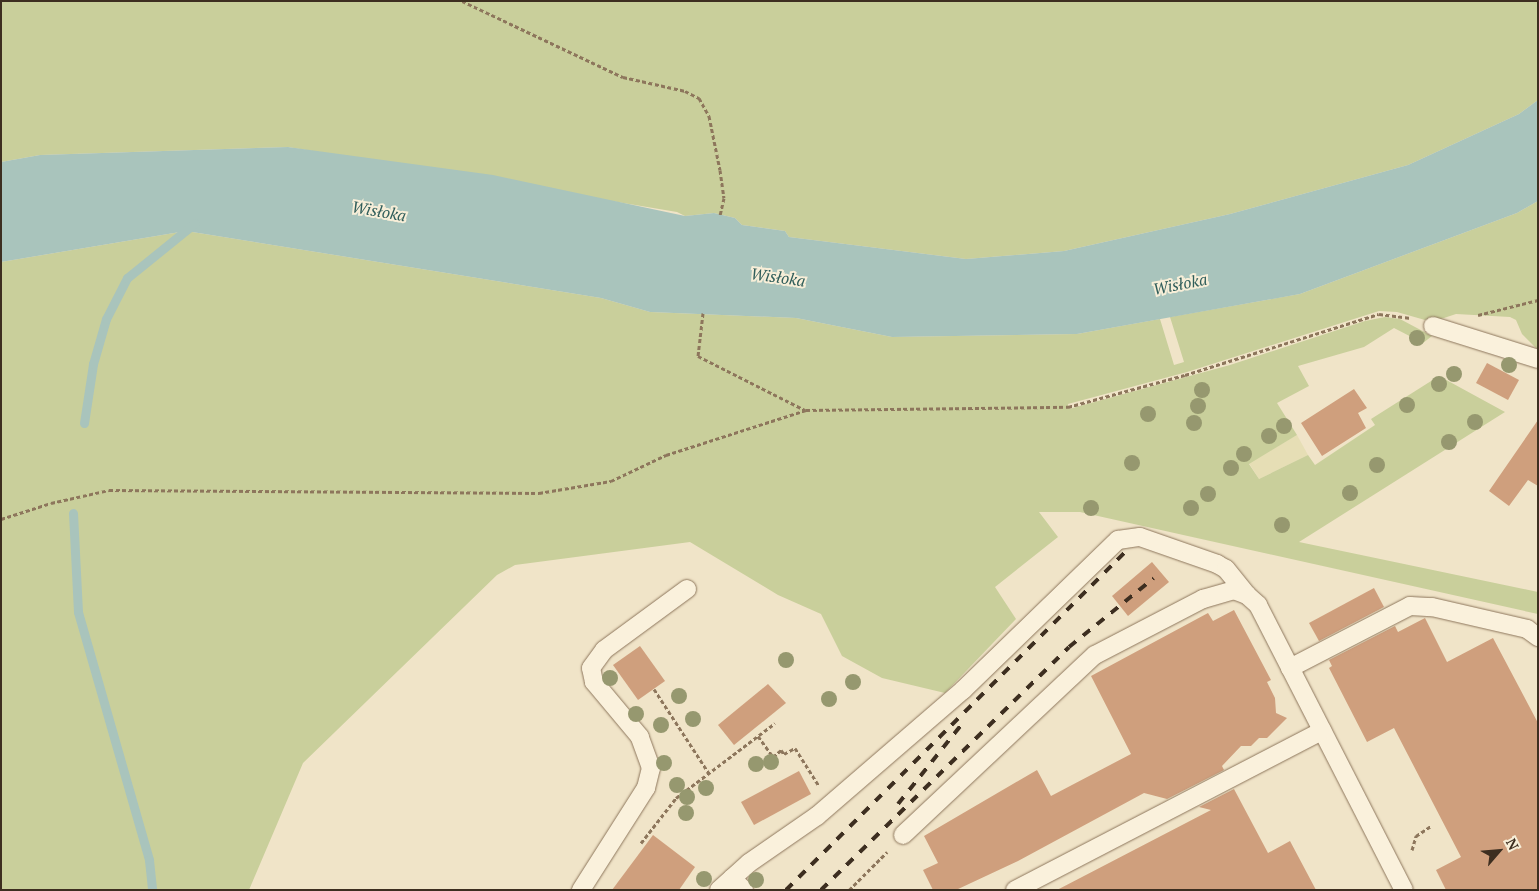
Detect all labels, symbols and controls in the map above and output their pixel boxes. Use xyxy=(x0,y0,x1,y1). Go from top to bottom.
water label: Wisłoka xyxy=(350,197,408,225)
water label: Wisłoka xyxy=(749,264,807,290)
water label: Wisłoka xyxy=(1151,269,1209,299)
north arrow xyxy=(1474,826,1524,876)
text: N xyxy=(1502,835,1524,853)

